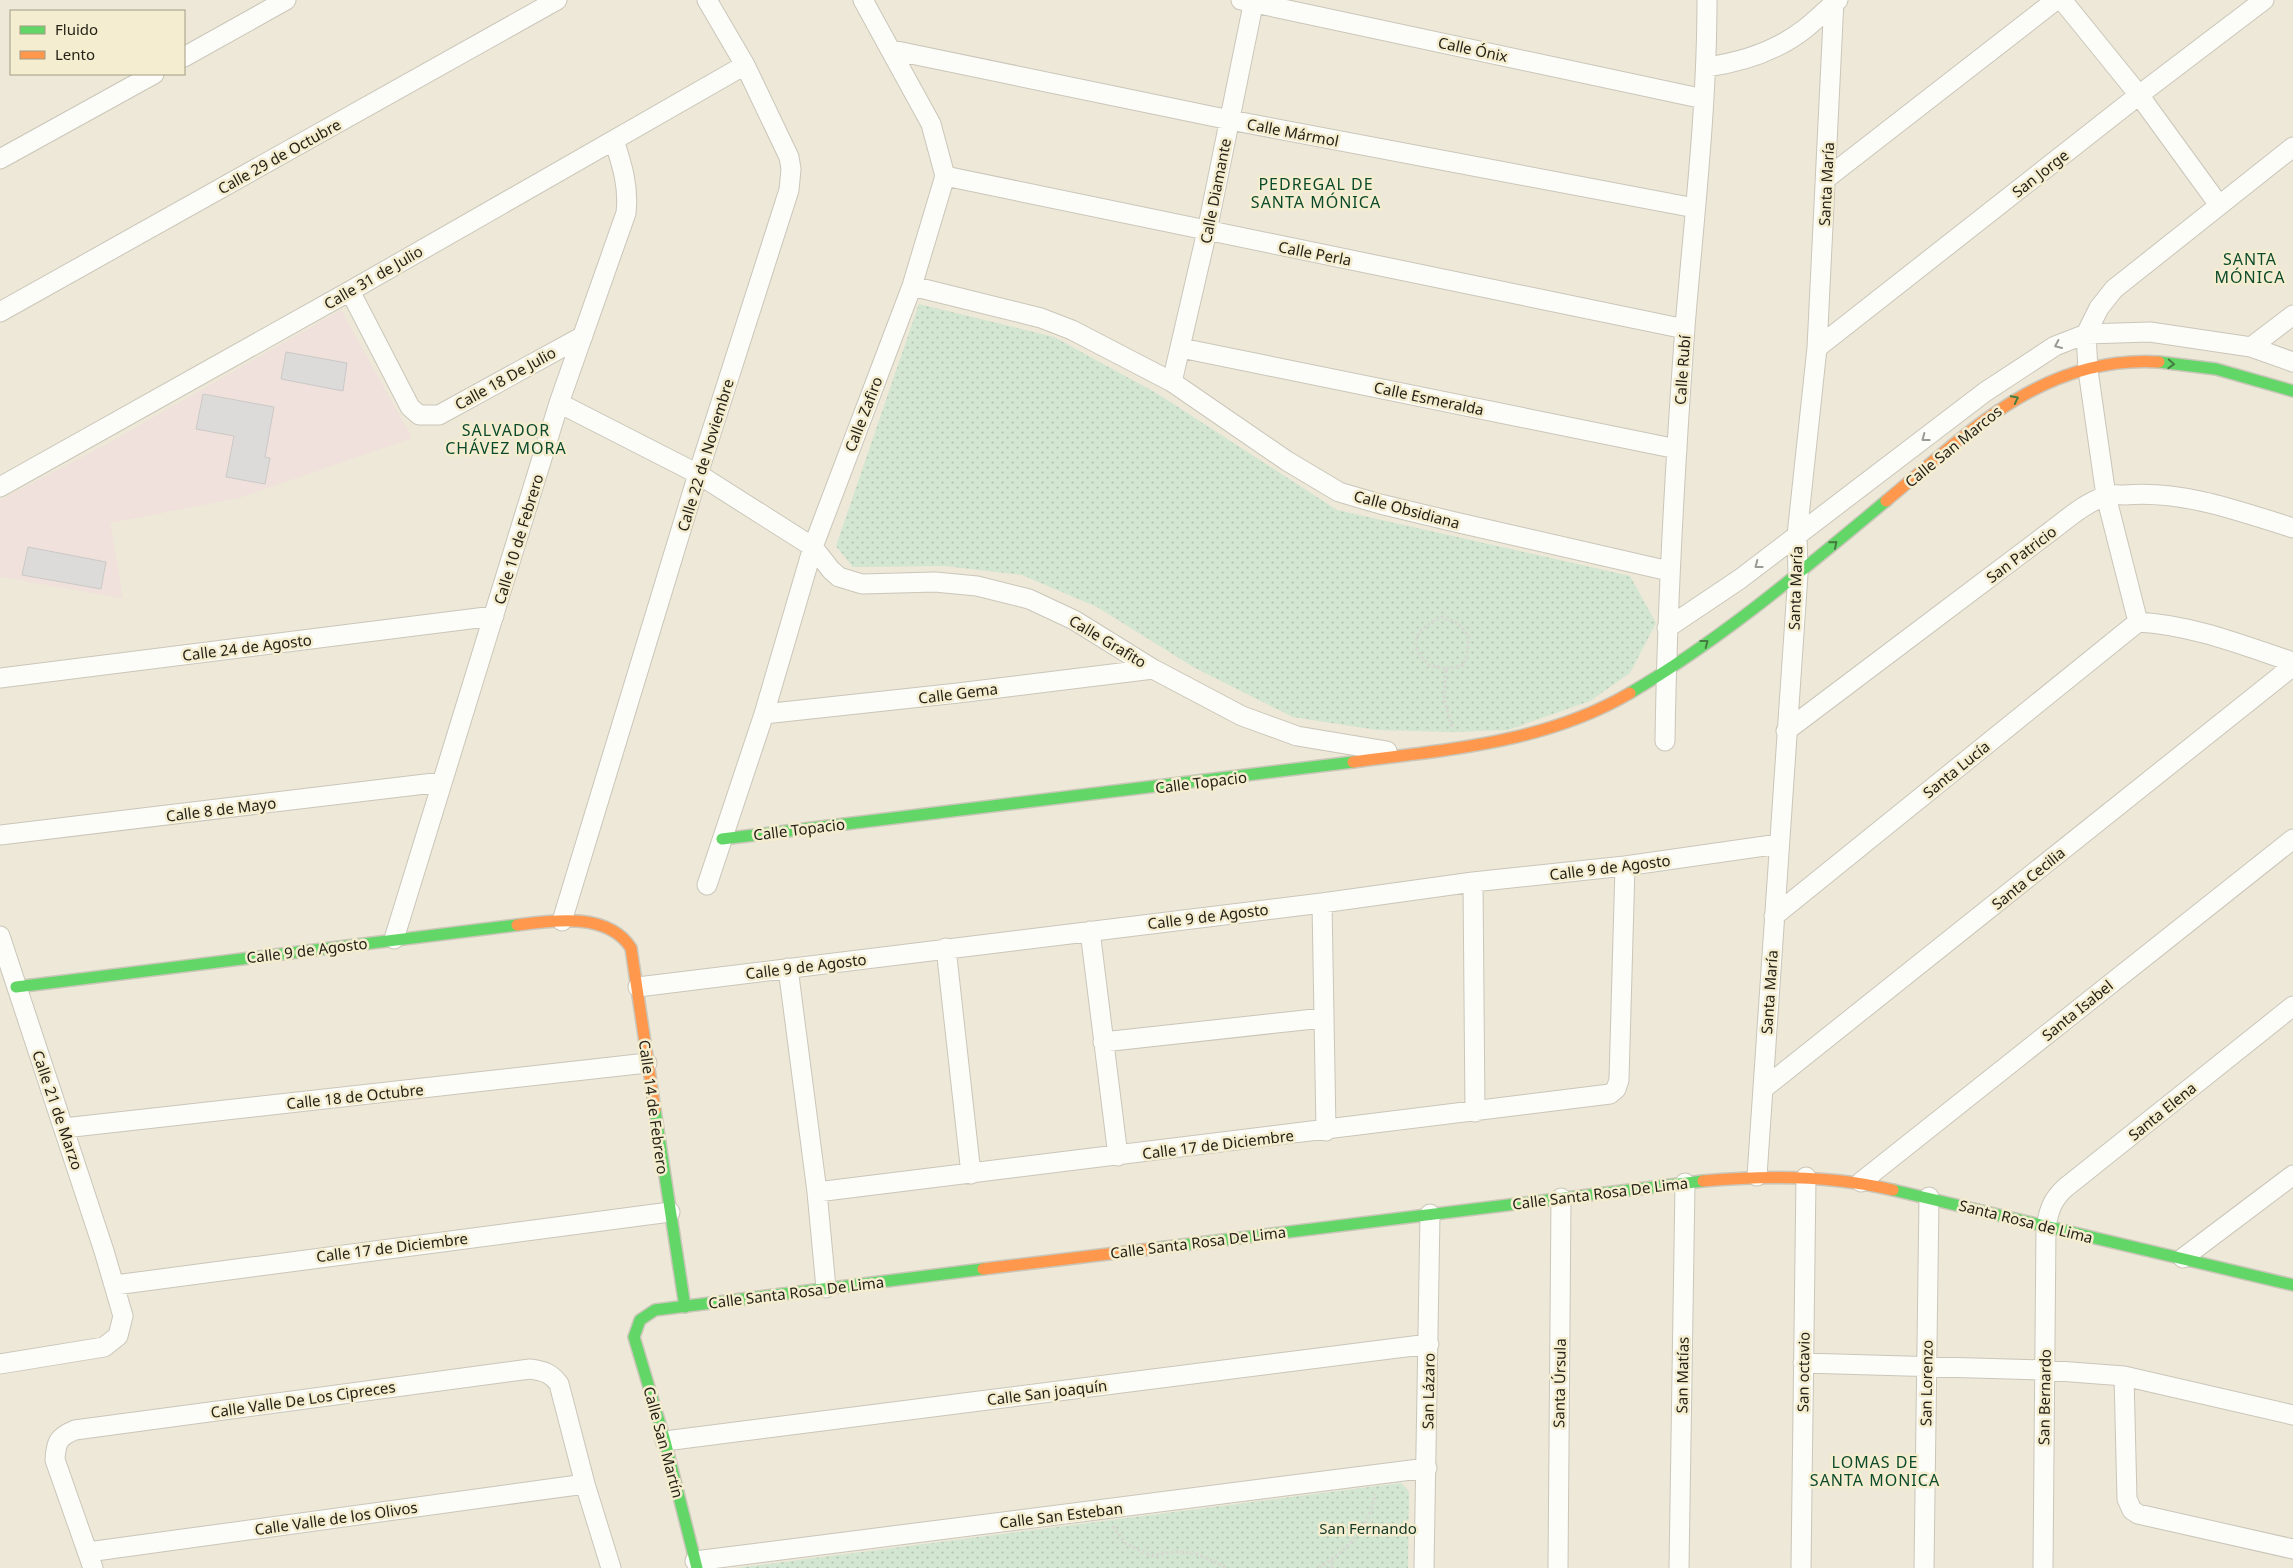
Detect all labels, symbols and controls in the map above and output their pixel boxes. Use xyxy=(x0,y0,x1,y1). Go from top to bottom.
legend xyxy=(10,10,185,75)
text: Fluido xyxy=(55,19,98,39)
street label: Calle Ónix xyxy=(1436,32,1510,66)
text: Lento xyxy=(55,44,95,64)
street label: Calle Mármol xyxy=(1245,113,1341,151)
street label: Calle 29 de Octubre xyxy=(214,114,344,198)
street label: Calle Diamante xyxy=(1195,137,1235,245)
street label: Santa María xyxy=(1814,141,1838,227)
street label: San Jorge xyxy=(2008,145,2072,201)
district label: PEDREGAL DE SANTA MÓNICA xyxy=(1251,173,1381,213)
street label: Calle Perla xyxy=(1277,236,1353,270)
street label: Calle 31 de Julio xyxy=(320,241,426,313)
district label: SANTA MÓNICA xyxy=(2215,248,2285,288)
street label: Calle Rubí xyxy=(1670,333,1694,405)
one-way arrow xyxy=(2054,339,2063,350)
street label: Calle 18 De Julio xyxy=(451,342,559,414)
one-way arrow xyxy=(2167,358,2175,369)
street label: Calle Zafiro xyxy=(840,374,886,454)
street label: Calle 22 de Noviembre xyxy=(672,376,738,534)
street label: Calle Esmeralda xyxy=(1372,377,1486,419)
one-way arrow xyxy=(2010,395,2019,405)
street label: Calle San Marcos xyxy=(1900,401,2006,491)
district label: SALVADOR CHÁVEZ MORA xyxy=(445,419,567,459)
one-way arrow xyxy=(1921,432,1931,441)
street label: Calle 10 de Febrero xyxy=(489,471,547,607)
street label: Calle Obsidiana xyxy=(1352,485,1462,533)
street label: San Patricio xyxy=(1982,521,2060,587)
one-way arrow xyxy=(1828,542,1837,550)
street label: Santa María xyxy=(1784,546,1806,630)
one-way arrow xyxy=(1754,559,1764,568)
street label: Calle Grafito xyxy=(1066,610,1150,672)
street label: Calle 24 de Agosto xyxy=(181,629,313,665)
one-way arrow xyxy=(1699,640,1709,649)
street label: Calle Gema xyxy=(917,678,999,708)
street label: Santa Lucía xyxy=(1919,736,1993,802)
street label: Calle Topacio xyxy=(1154,766,1248,798)
street label: Calle 8 de Mayo xyxy=(165,792,277,826)
street label: Calle Topacio xyxy=(752,813,846,845)
street label: Santa Cecilia xyxy=(1987,842,2069,914)
street label: Calle 9 de Agosto xyxy=(1548,850,1672,884)
street label: Calle 9 de Agosto xyxy=(1146,899,1270,933)
street label: Calle 9 de Agosto xyxy=(245,933,369,967)
street label: Calle 9 de Agosto xyxy=(744,949,868,983)
street label: Santa María xyxy=(1756,949,1782,1035)
street label: Santa Isabel xyxy=(2037,975,2117,1045)
street label: Calle 14 de Febrero xyxy=(635,1039,673,1175)
street label: Calle 21 de Marzo xyxy=(28,1048,88,1172)
street label: Santa Elena xyxy=(2124,1077,2200,1145)
street label: Calle 18 de Octubre xyxy=(285,1079,425,1113)
street label: Calle 17 de Diciembre xyxy=(1141,1125,1295,1163)
street label: Calle Santa Rosa De Lima xyxy=(1511,1172,1689,1214)
street label: Santa Rosa de Lima xyxy=(1957,1195,2095,1247)
street label: Calle Santa Rosa De Lima xyxy=(1109,1221,1287,1263)
street label: Calle 17 de Diciembre xyxy=(315,1228,469,1266)
street label: Calle Santa Rosa De Lima xyxy=(707,1271,885,1313)
street label: San octavio xyxy=(1792,1332,1814,1412)
street label: San Matías xyxy=(1671,1336,1693,1414)
street label: Santa Úrsula xyxy=(1548,1338,1570,1428)
street label: San Lorenzo xyxy=(1915,1340,1937,1426)
street label: San Bernardo xyxy=(2033,1349,2055,1445)
street label: San Lázaro xyxy=(1417,1353,1439,1429)
street label: Calle San joaquín xyxy=(986,1375,1108,1409)
street label: Calle Valle De Los Cipreces xyxy=(209,1376,397,1422)
street label: Calle San Martín xyxy=(640,1384,688,1500)
district label: LOMAS DE SANTA MONICA xyxy=(1810,1451,1940,1491)
street label: Calle Valle de los Olivos xyxy=(253,1497,419,1539)
street label: Calle San Esteban xyxy=(998,1498,1124,1532)
park label: San Fernando xyxy=(1319,1518,1417,1538)

